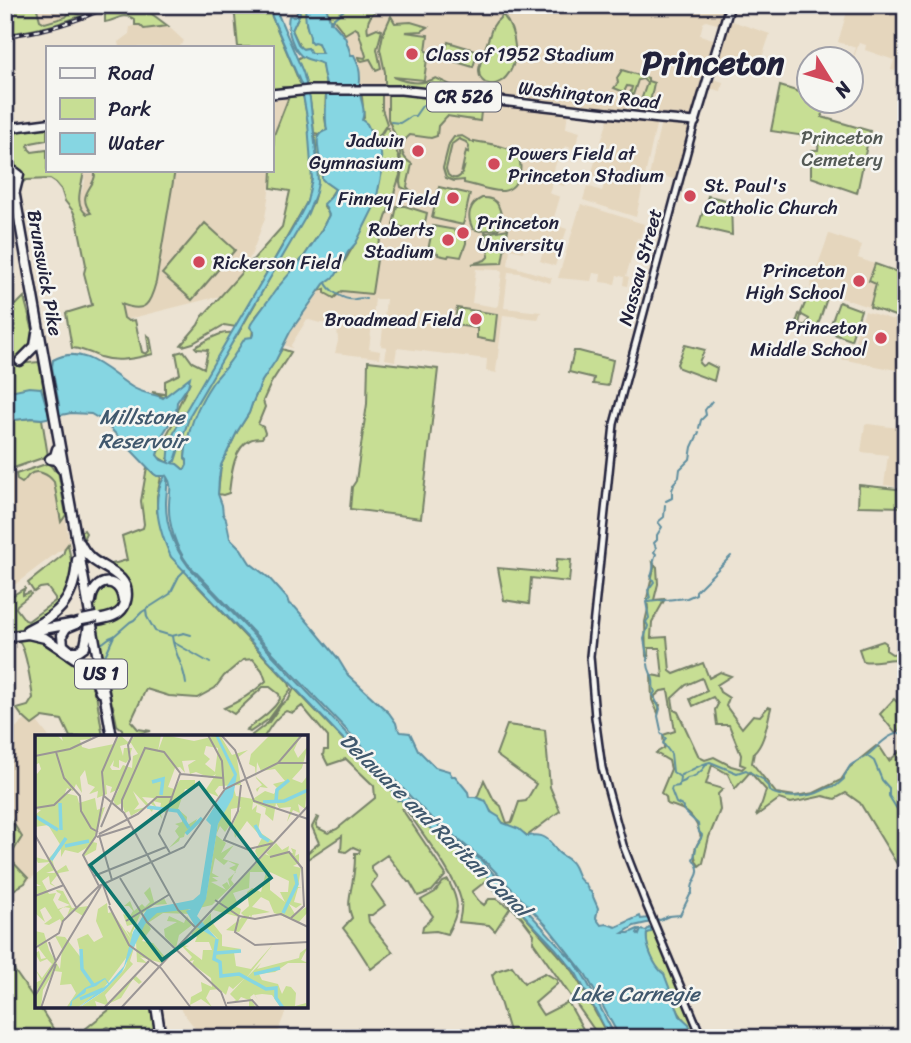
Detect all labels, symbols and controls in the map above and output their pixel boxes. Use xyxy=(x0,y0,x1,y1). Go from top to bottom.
district label: Princeton xyxy=(642,34,784,92)
place label: Class of 1952 Stadium xyxy=(426,38,614,71)
legend xyxy=(46,46,273,172)
marker: Class of 1952 Stadium xyxy=(404,46,420,62)
north arrow xyxy=(796,46,866,116)
text: Road xyxy=(108,54,155,92)
street label: Washington Road xyxy=(517,71,663,119)
text: N xyxy=(826,74,861,106)
road number: CR 526 xyxy=(427,82,501,112)
text: Park xyxy=(108,90,151,128)
park label: Princeton Cemetery xyxy=(801,121,883,176)
text: Water xyxy=(108,124,165,162)
place label: Jadwin Gymnasium xyxy=(309,124,404,179)
place label: Powers Field at Princeton Stadium xyxy=(508,137,664,192)
marker: Jadwin Gymnasium xyxy=(410,143,426,159)
marker: Powers Field at Princeton Stadium xyxy=(486,156,502,172)
place label: St. Paul's Catholic Church xyxy=(704,169,838,224)
place label: Finney Field xyxy=(338,182,440,215)
marker: St. Paul's Catholic Church xyxy=(682,188,698,204)
marker: Finney Field xyxy=(445,190,461,206)
street label: Nassau Street xyxy=(609,205,671,329)
place label: Princeton University xyxy=(477,206,564,261)
street label: Brunswick Pike xyxy=(18,207,72,339)
place label: Roberts Stadium xyxy=(364,213,434,268)
marker: Princeton University xyxy=(455,225,471,241)
marker: Roberts Stadium xyxy=(440,232,456,248)
place label: Rickerson Field xyxy=(213,246,343,279)
marker: Rickerson Field xyxy=(191,254,207,270)
place label: Princeton High School xyxy=(746,254,846,309)
marker: Princeton High School xyxy=(851,273,867,289)
place label: Broadmead Field xyxy=(325,303,464,336)
marker: Broadmead Field xyxy=(468,311,484,327)
place label: Princeton Middle School xyxy=(750,311,868,366)
marker: Princeton Middle School xyxy=(873,330,889,346)
water label: Millstone Reservoir xyxy=(98,398,190,460)
road number: US 1 xyxy=(75,660,127,688)
water label: Delaware and Raritan Canal xyxy=(330,723,543,930)
inset map xyxy=(35,735,308,1008)
water label: Lake Carnegie xyxy=(571,975,701,1013)

